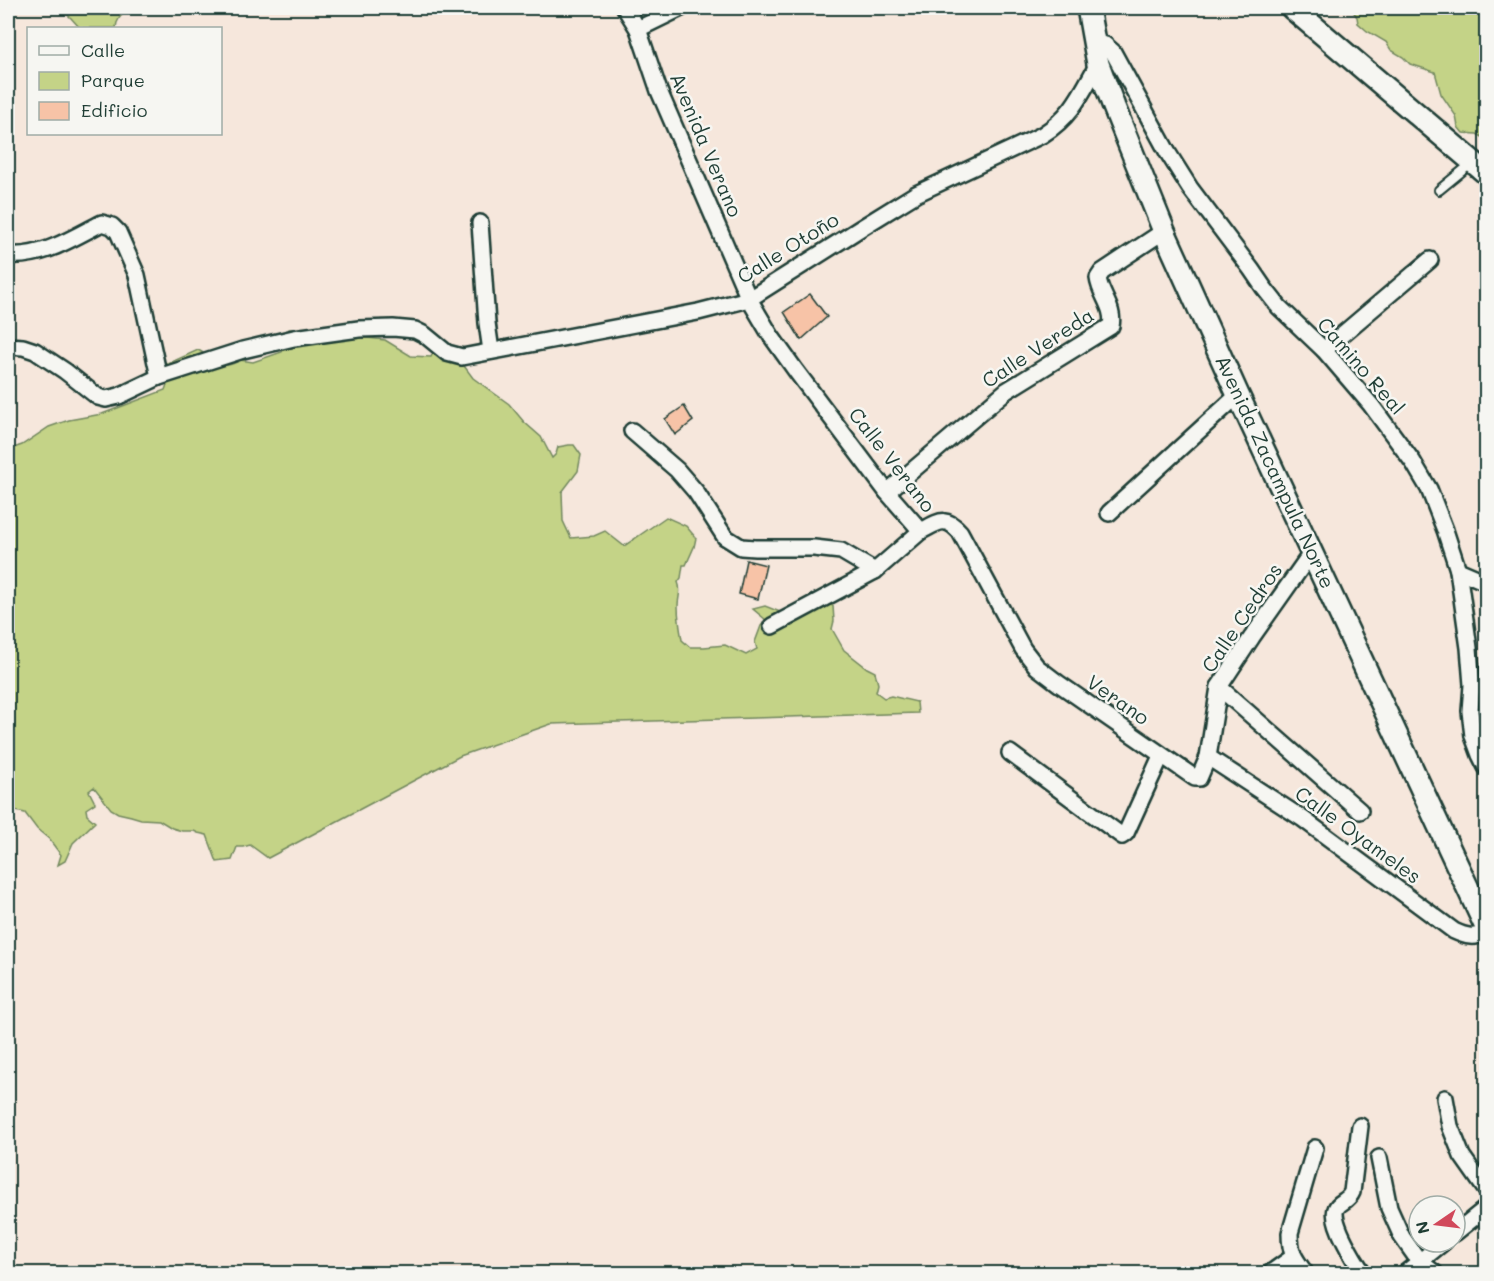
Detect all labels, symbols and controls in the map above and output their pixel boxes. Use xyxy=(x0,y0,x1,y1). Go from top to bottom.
legend xyxy=(27,27,222,135)
text: Calle xyxy=(81,38,125,62)
text: Parque xyxy=(81,68,145,92)
street label: Avenida Verano xyxy=(665,69,749,221)
text: Edificio xyxy=(81,98,148,122)
street label: Calle Otoño xyxy=(732,206,843,289)
street label: Calle Vereda xyxy=(977,301,1098,393)
street label: Camino Real xyxy=(1312,311,1411,419)
street label: Avenida Zacampula Norte xyxy=(1210,351,1341,592)
street label: Calle Verano xyxy=(844,402,942,517)
street label: Calle Cedros xyxy=(1195,558,1287,677)
street label: Verano xyxy=(1082,668,1155,730)
street label: Calle Oyameles xyxy=(1290,780,1427,889)
north arrow xyxy=(1407,1194,1467,1254)
text: N xyxy=(1410,1219,1434,1236)

